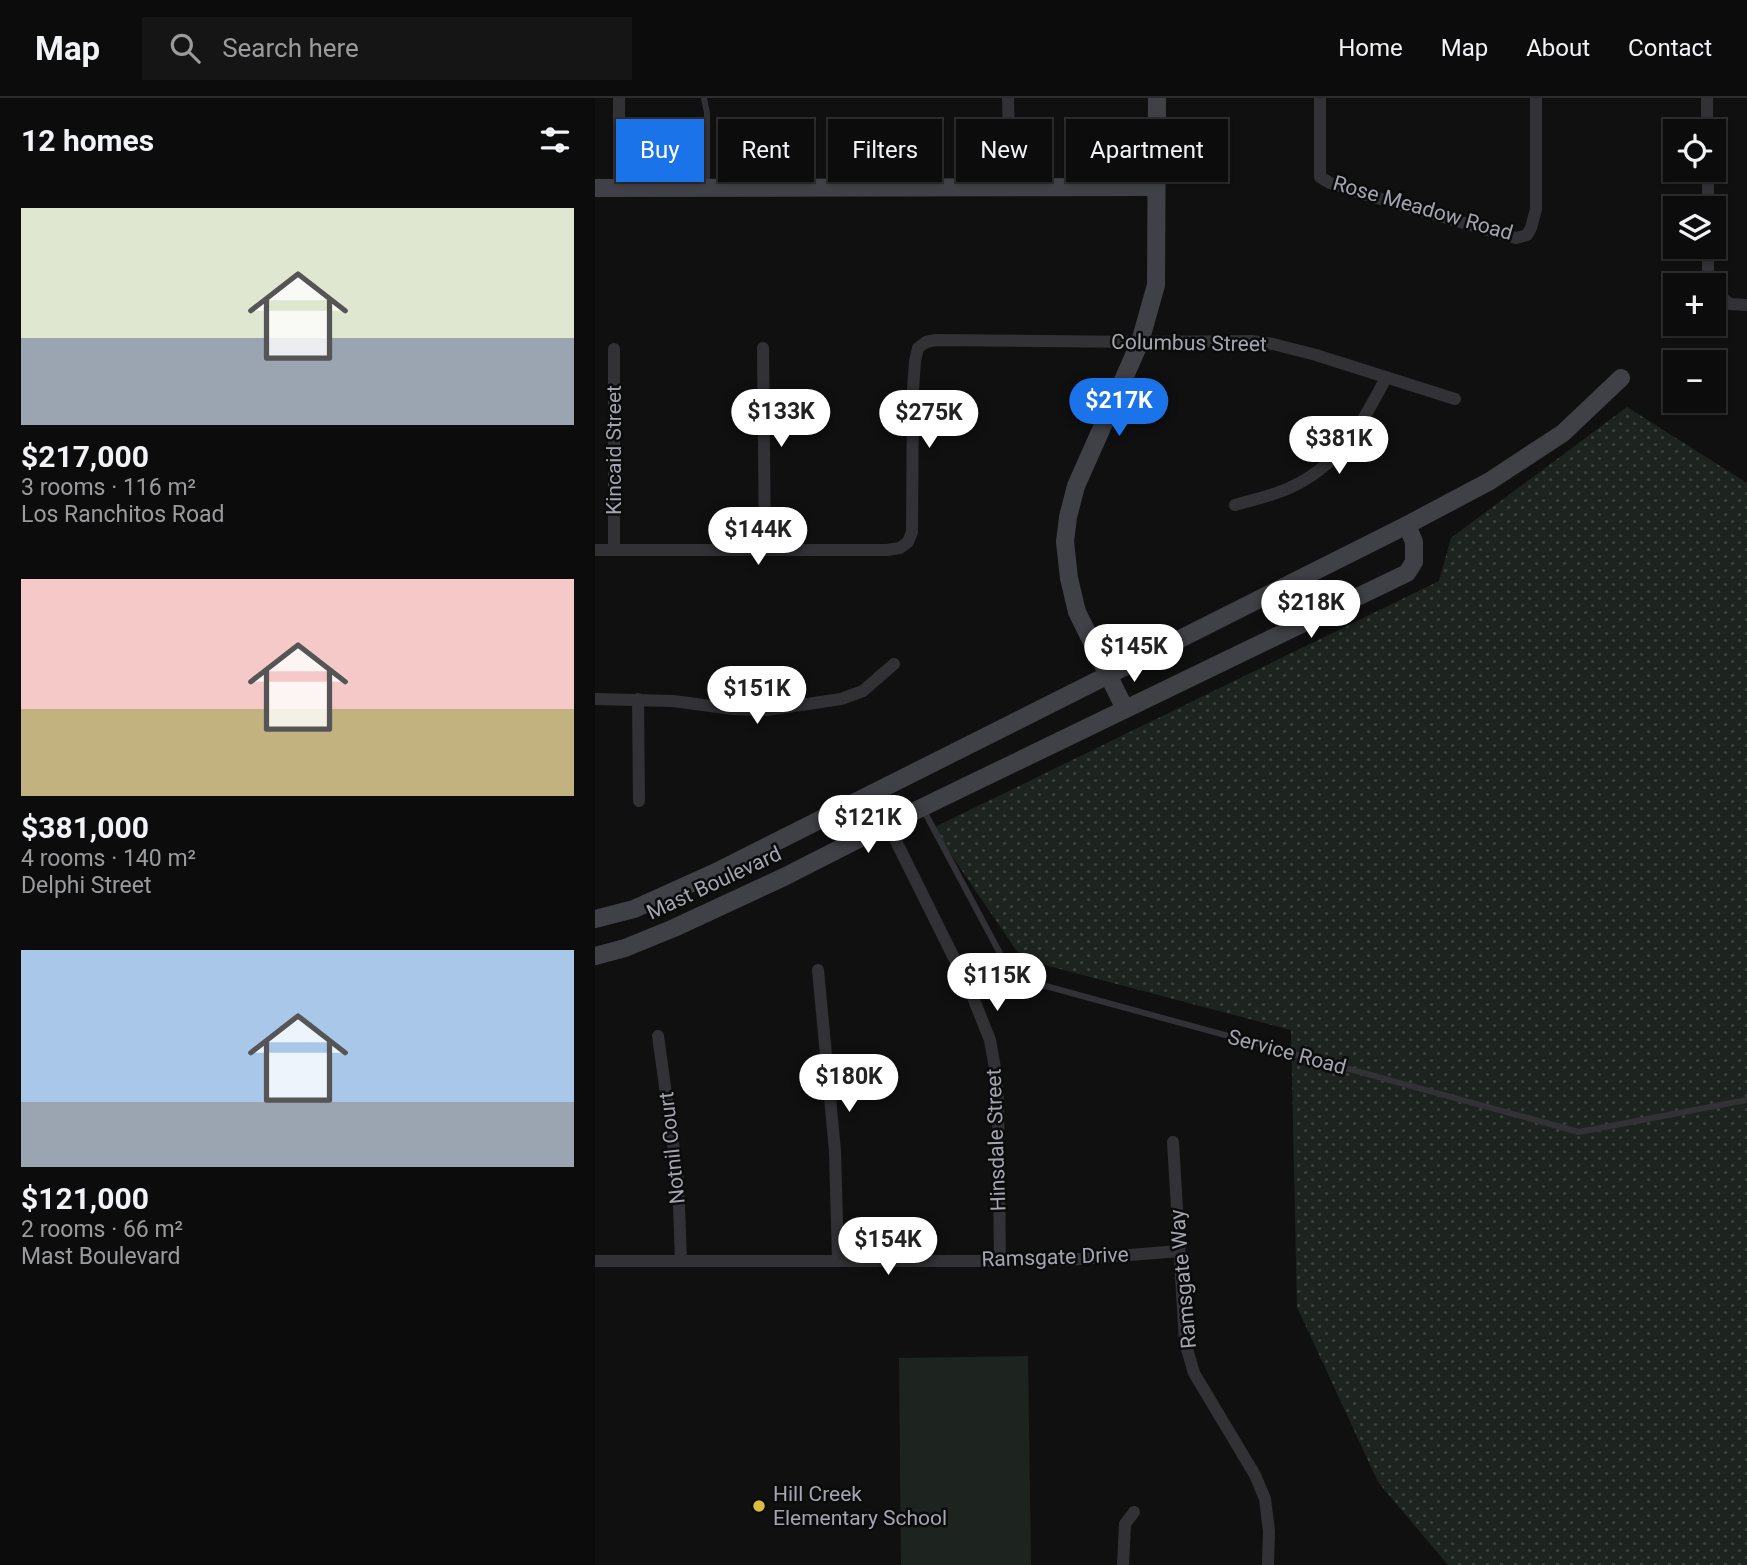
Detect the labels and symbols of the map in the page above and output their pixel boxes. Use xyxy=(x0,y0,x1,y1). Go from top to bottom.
street label: Rose Meadow Road xyxy=(1330,171,1516,245)
street label: Columbus Street xyxy=(1111,330,1267,356)
pin: $217K xyxy=(1070,378,1168,438)
street label: Kincaid Street xyxy=(602,385,626,515)
pin: $133K xyxy=(732,390,830,449)
pin: $275K xyxy=(880,390,978,450)
pin: $381K xyxy=(1290,416,1388,476)
pin: $144K xyxy=(709,508,807,567)
pin: $218K xyxy=(1262,580,1360,640)
pin: $145K xyxy=(1085,624,1183,684)
pin: $151K xyxy=(708,666,806,726)
pin: $121K xyxy=(819,796,917,855)
street label: Mast Boulevard xyxy=(643,841,785,925)
pin: $115K xyxy=(948,954,1046,1013)
street label: Service Road xyxy=(1225,1025,1349,1079)
pin: $180K xyxy=(800,1054,898,1114)
street label: Hinsdale Street xyxy=(982,1068,1010,1212)
street label: Notnil Court xyxy=(654,1091,690,1205)
street label: Ramsgate Way xyxy=(1165,1208,1201,1350)
pin: $154K xyxy=(839,1218,937,1277)
street label: Ramsgate Drive xyxy=(981,1242,1129,1272)
place label: Hill Creek Elementary School xyxy=(773,1482,947,1530)
marker: Hill Creek Elementary School xyxy=(751,1498,767,1514)

